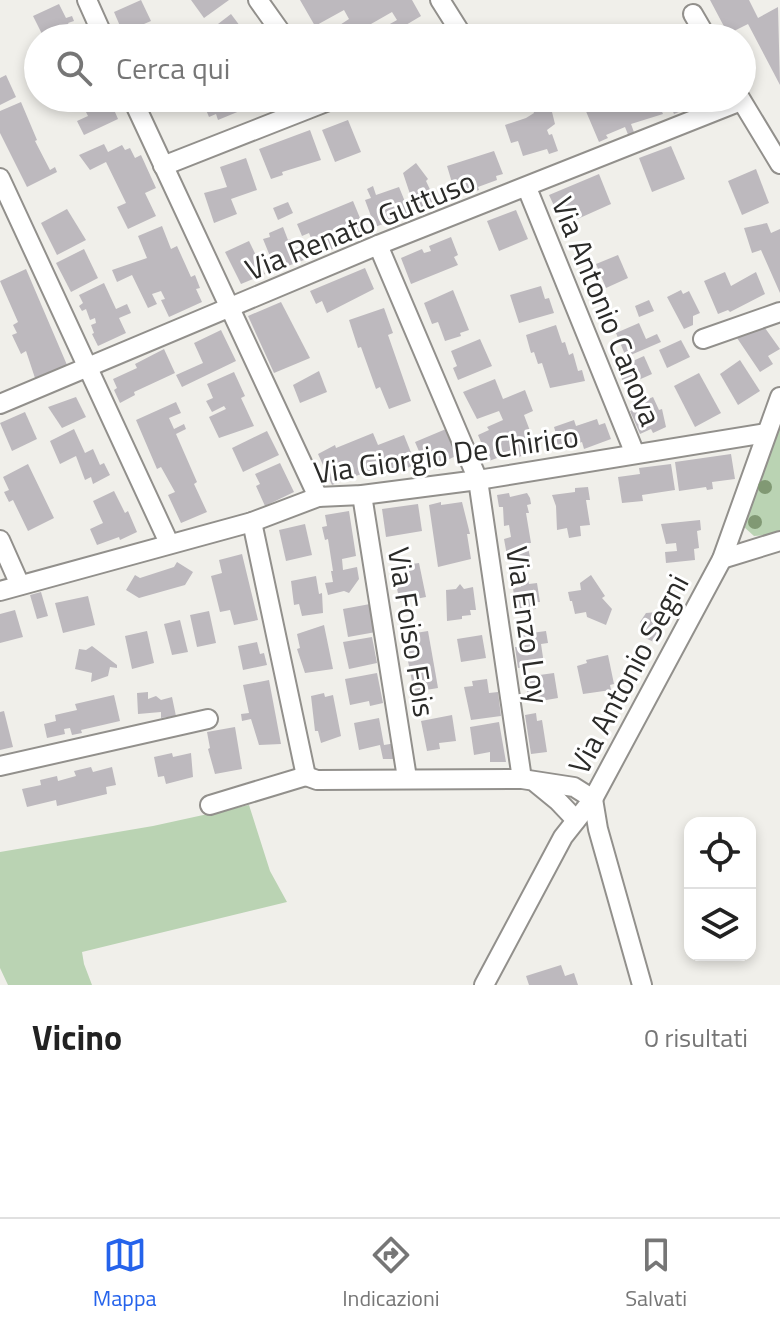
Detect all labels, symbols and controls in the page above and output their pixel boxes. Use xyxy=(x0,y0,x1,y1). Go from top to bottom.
search box xyxy=(24,24,756,112)
text: Cerca qui xyxy=(116,45,230,91)
icon: search xyxy=(52,46,96,90)
street label: Via Renato Guttuso xyxy=(238,158,482,292)
street label: Via Antonio Canova xyxy=(540,190,674,432)
street label: Via Giorgio De Chirico xyxy=(311,413,581,495)
street label: Via Enzo Loy xyxy=(494,543,562,707)
street label: Via Foiso Fois xyxy=(376,544,448,720)
street label: Via Antonio Segni xyxy=(556,566,700,782)
map controls xyxy=(684,817,756,961)
button: locate xyxy=(684,817,756,889)
button: layers xyxy=(684,889,756,961)
text: Vicino xyxy=(32,1011,122,1063)
text: 0 risultati xyxy=(644,1018,748,1057)
tab: Mappa xyxy=(93,1233,157,1315)
tab: Indicazioni xyxy=(342,1233,440,1315)
tab: Salvati xyxy=(625,1233,687,1315)

